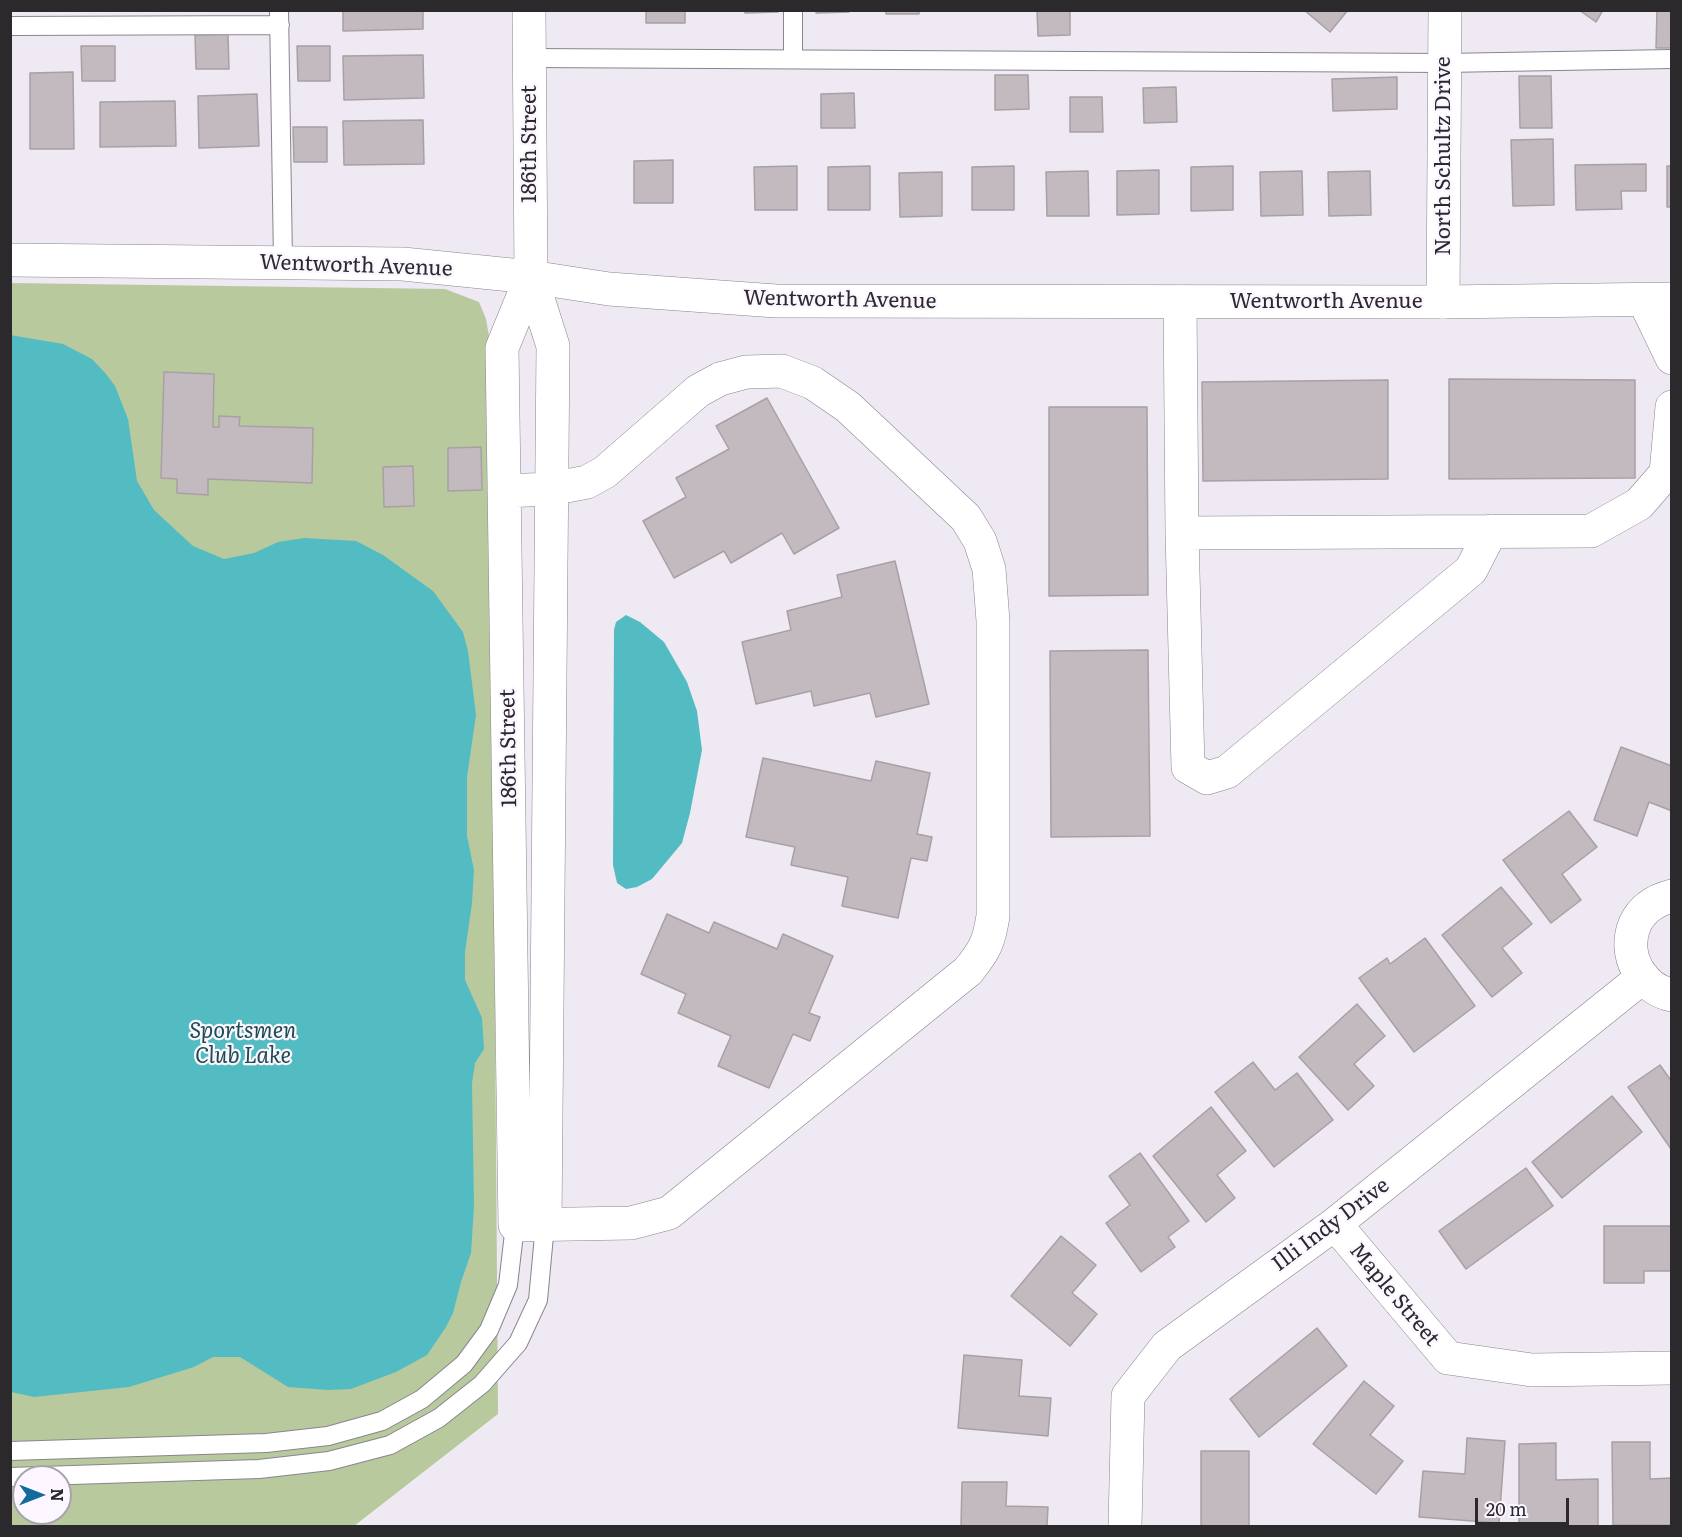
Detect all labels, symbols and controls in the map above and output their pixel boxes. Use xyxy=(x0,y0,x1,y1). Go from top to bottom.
street label: North Schultz Drive xyxy=(1431,56,1457,256)
street label: 186th Street xyxy=(517,85,543,203)
street label: Wentworth Avenue xyxy=(259,250,453,282)
street label: Wentworth Avenue xyxy=(743,286,937,314)
street label: Wentworth Avenue xyxy=(1229,289,1423,315)
street label: 186th Street xyxy=(495,689,523,807)
water label: Sportsmen Club Lake xyxy=(190,1019,296,1070)
street label: Illi Indy Drive xyxy=(1268,1173,1394,1277)
street label: Maple Street xyxy=(1344,1238,1444,1352)
north arrow xyxy=(12,1465,72,1525)
scale bar xyxy=(1478,1486,1572,1524)
text: N xyxy=(46,1488,70,1502)
text: 20 m xyxy=(1486,1495,1527,1522)

